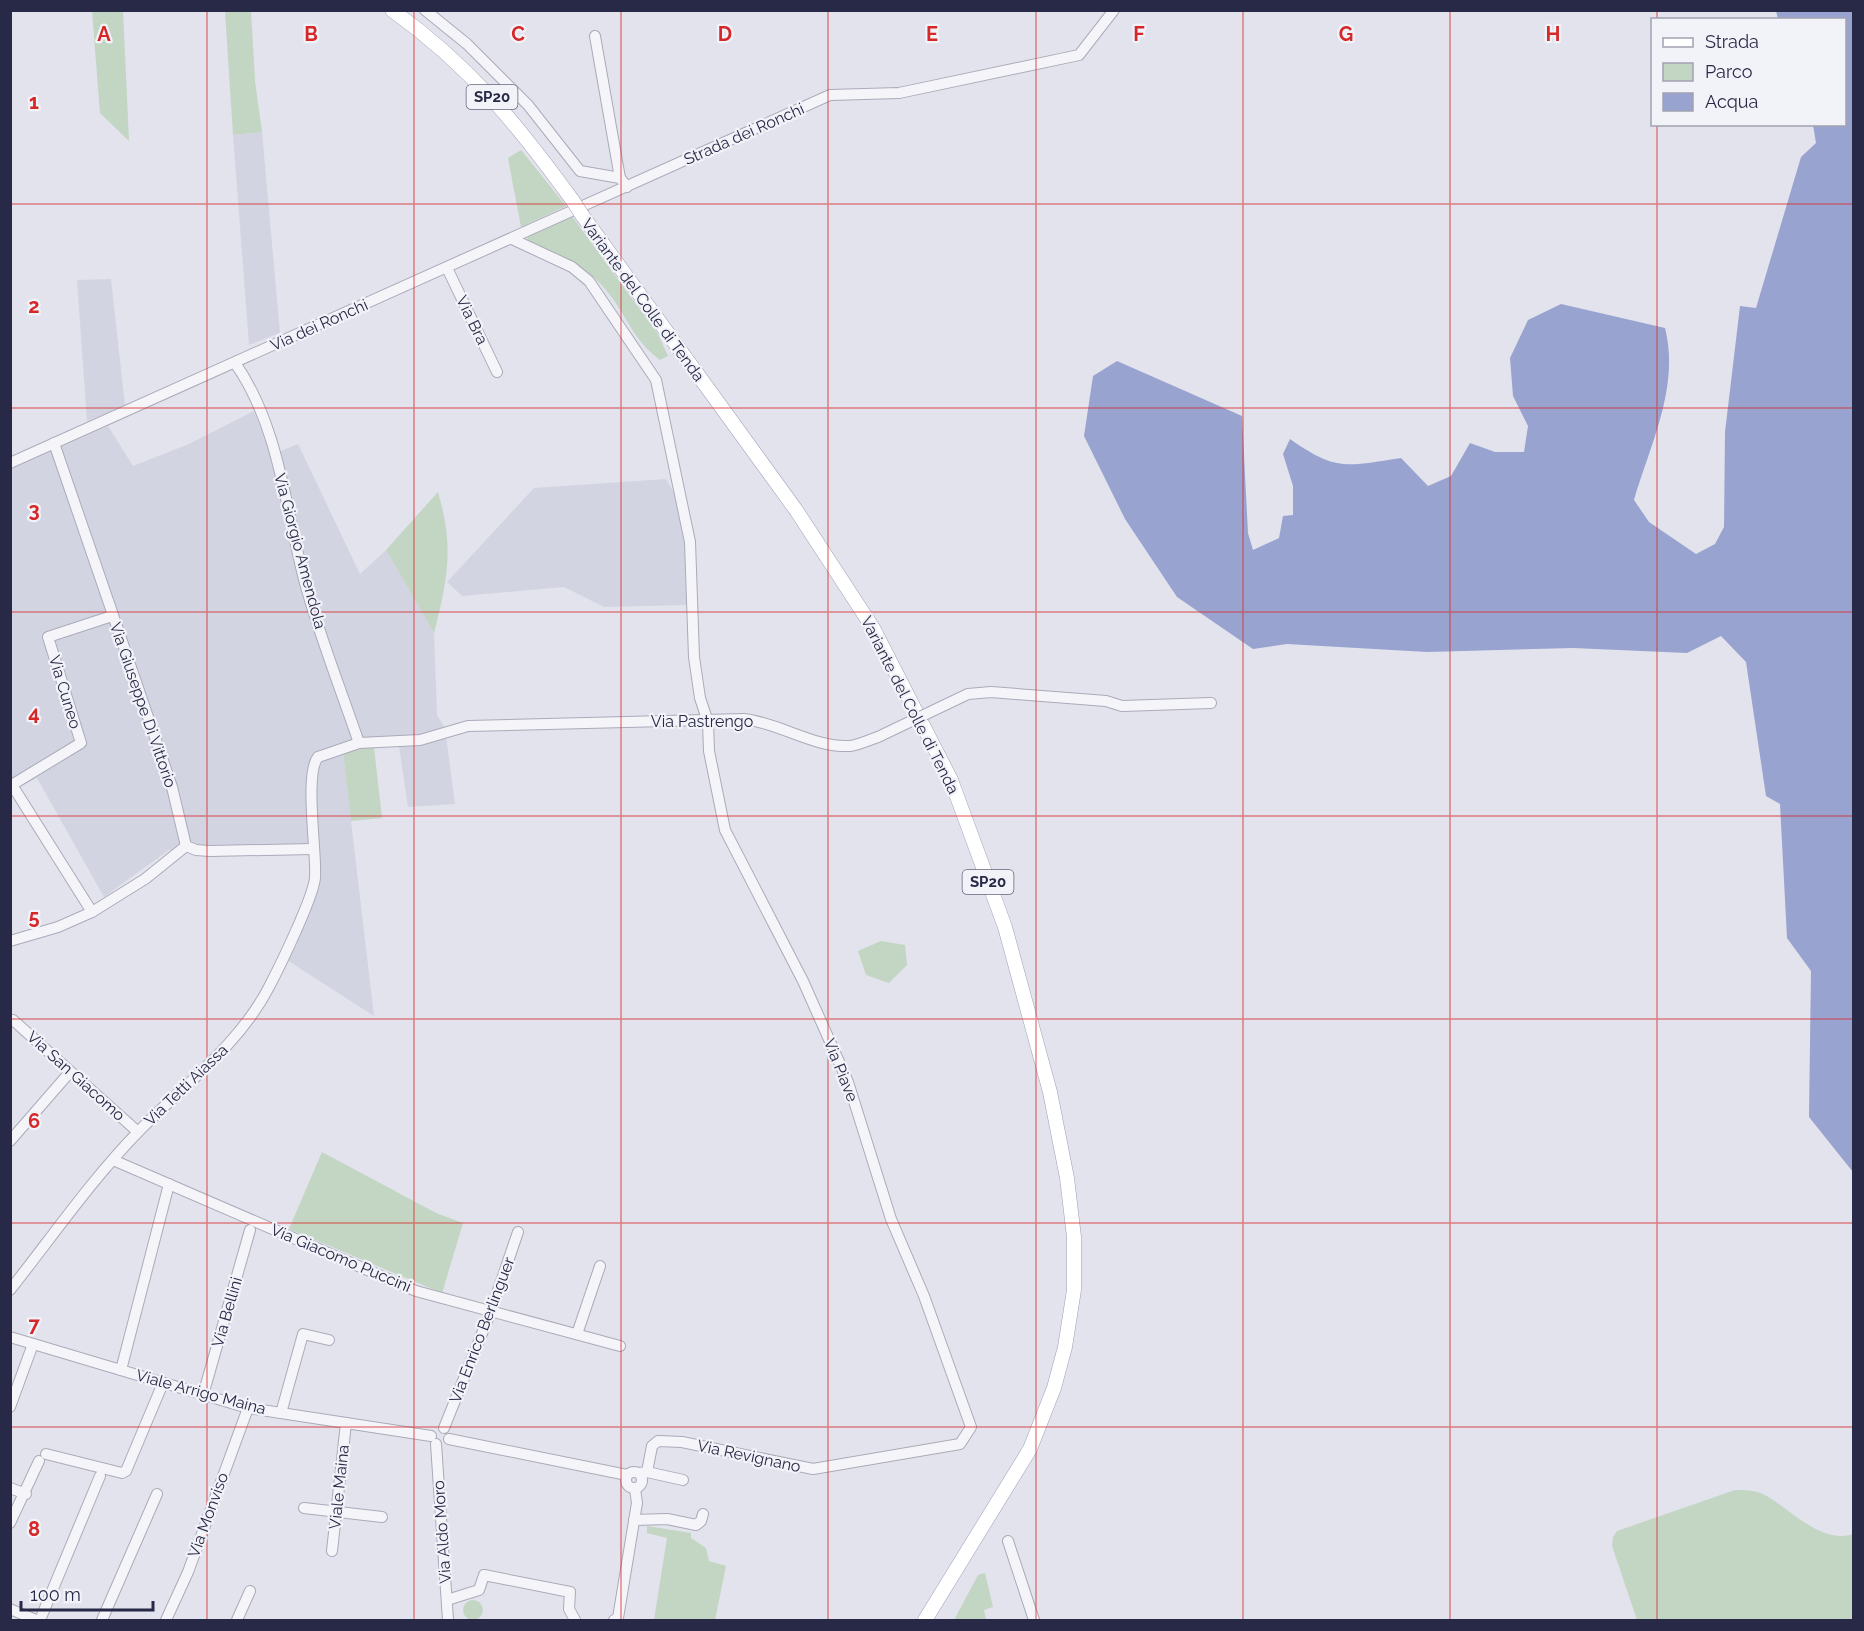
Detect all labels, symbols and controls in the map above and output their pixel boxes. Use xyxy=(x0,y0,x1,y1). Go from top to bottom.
legend xyxy=(1651,18,1846,126)
text: A xyxy=(97,22,111,46)
text: B xyxy=(304,22,318,46)
text: C xyxy=(511,22,525,46)
text: D xyxy=(718,22,732,46)
text: E xyxy=(926,22,938,46)
text: F xyxy=(1133,22,1145,46)
text: G xyxy=(1339,22,1353,46)
text: H xyxy=(1546,22,1560,46)
text: Strada xyxy=(1705,31,1759,52)
text: Parco xyxy=(1705,61,1753,82)
road number: SP20 xyxy=(466,85,518,109)
text: 1 xyxy=(29,90,39,114)
text: Acqua xyxy=(1705,91,1758,112)
street label: Strada dei Ronchi xyxy=(681,99,807,169)
street label: Variante del Colle di Tenda xyxy=(577,215,709,385)
street label: Via Bra xyxy=(452,292,492,348)
text: 2 xyxy=(28,294,40,318)
street label: Via dei Ronchi xyxy=(267,295,371,355)
street label: Via Giorgio Amendola xyxy=(270,471,330,631)
text: 3 xyxy=(28,498,40,522)
street label: Variante del Colle di Tenda xyxy=(857,613,963,797)
street label: Via Giuseppe Di Vittorio xyxy=(106,620,180,790)
street label: Via Cuneo xyxy=(45,653,85,731)
text: 4 xyxy=(28,701,40,725)
street label: Via Pastrengo xyxy=(651,712,753,731)
road number: SP20 xyxy=(962,870,1014,894)
text: 5 xyxy=(28,905,40,929)
street label: Via San Giacomo xyxy=(23,1027,129,1125)
street label: Via Piave xyxy=(820,1036,862,1104)
street label: Via Tetti Aiassa xyxy=(140,1040,232,1130)
text: 6 xyxy=(28,1109,40,1133)
street label: Via Giacomo Puccini xyxy=(268,1220,414,1296)
street label: Via Enrico Berlinguer xyxy=(445,1254,519,1406)
street label: Via Bellini xyxy=(208,1275,246,1349)
text: 7 xyxy=(28,1313,40,1337)
street label: Viale Arrigo Maina xyxy=(134,1366,268,1418)
street label: Via Revignano xyxy=(696,1436,802,1476)
street label: Viale Maina xyxy=(325,1444,353,1530)
street label: Via Monviso xyxy=(184,1470,232,1560)
street label: Via Aldo Moro xyxy=(429,1480,455,1584)
text: 8 xyxy=(28,1517,40,1541)
scale bar xyxy=(21,1574,153,1612)
text: 100 m xyxy=(30,1584,81,1605)

